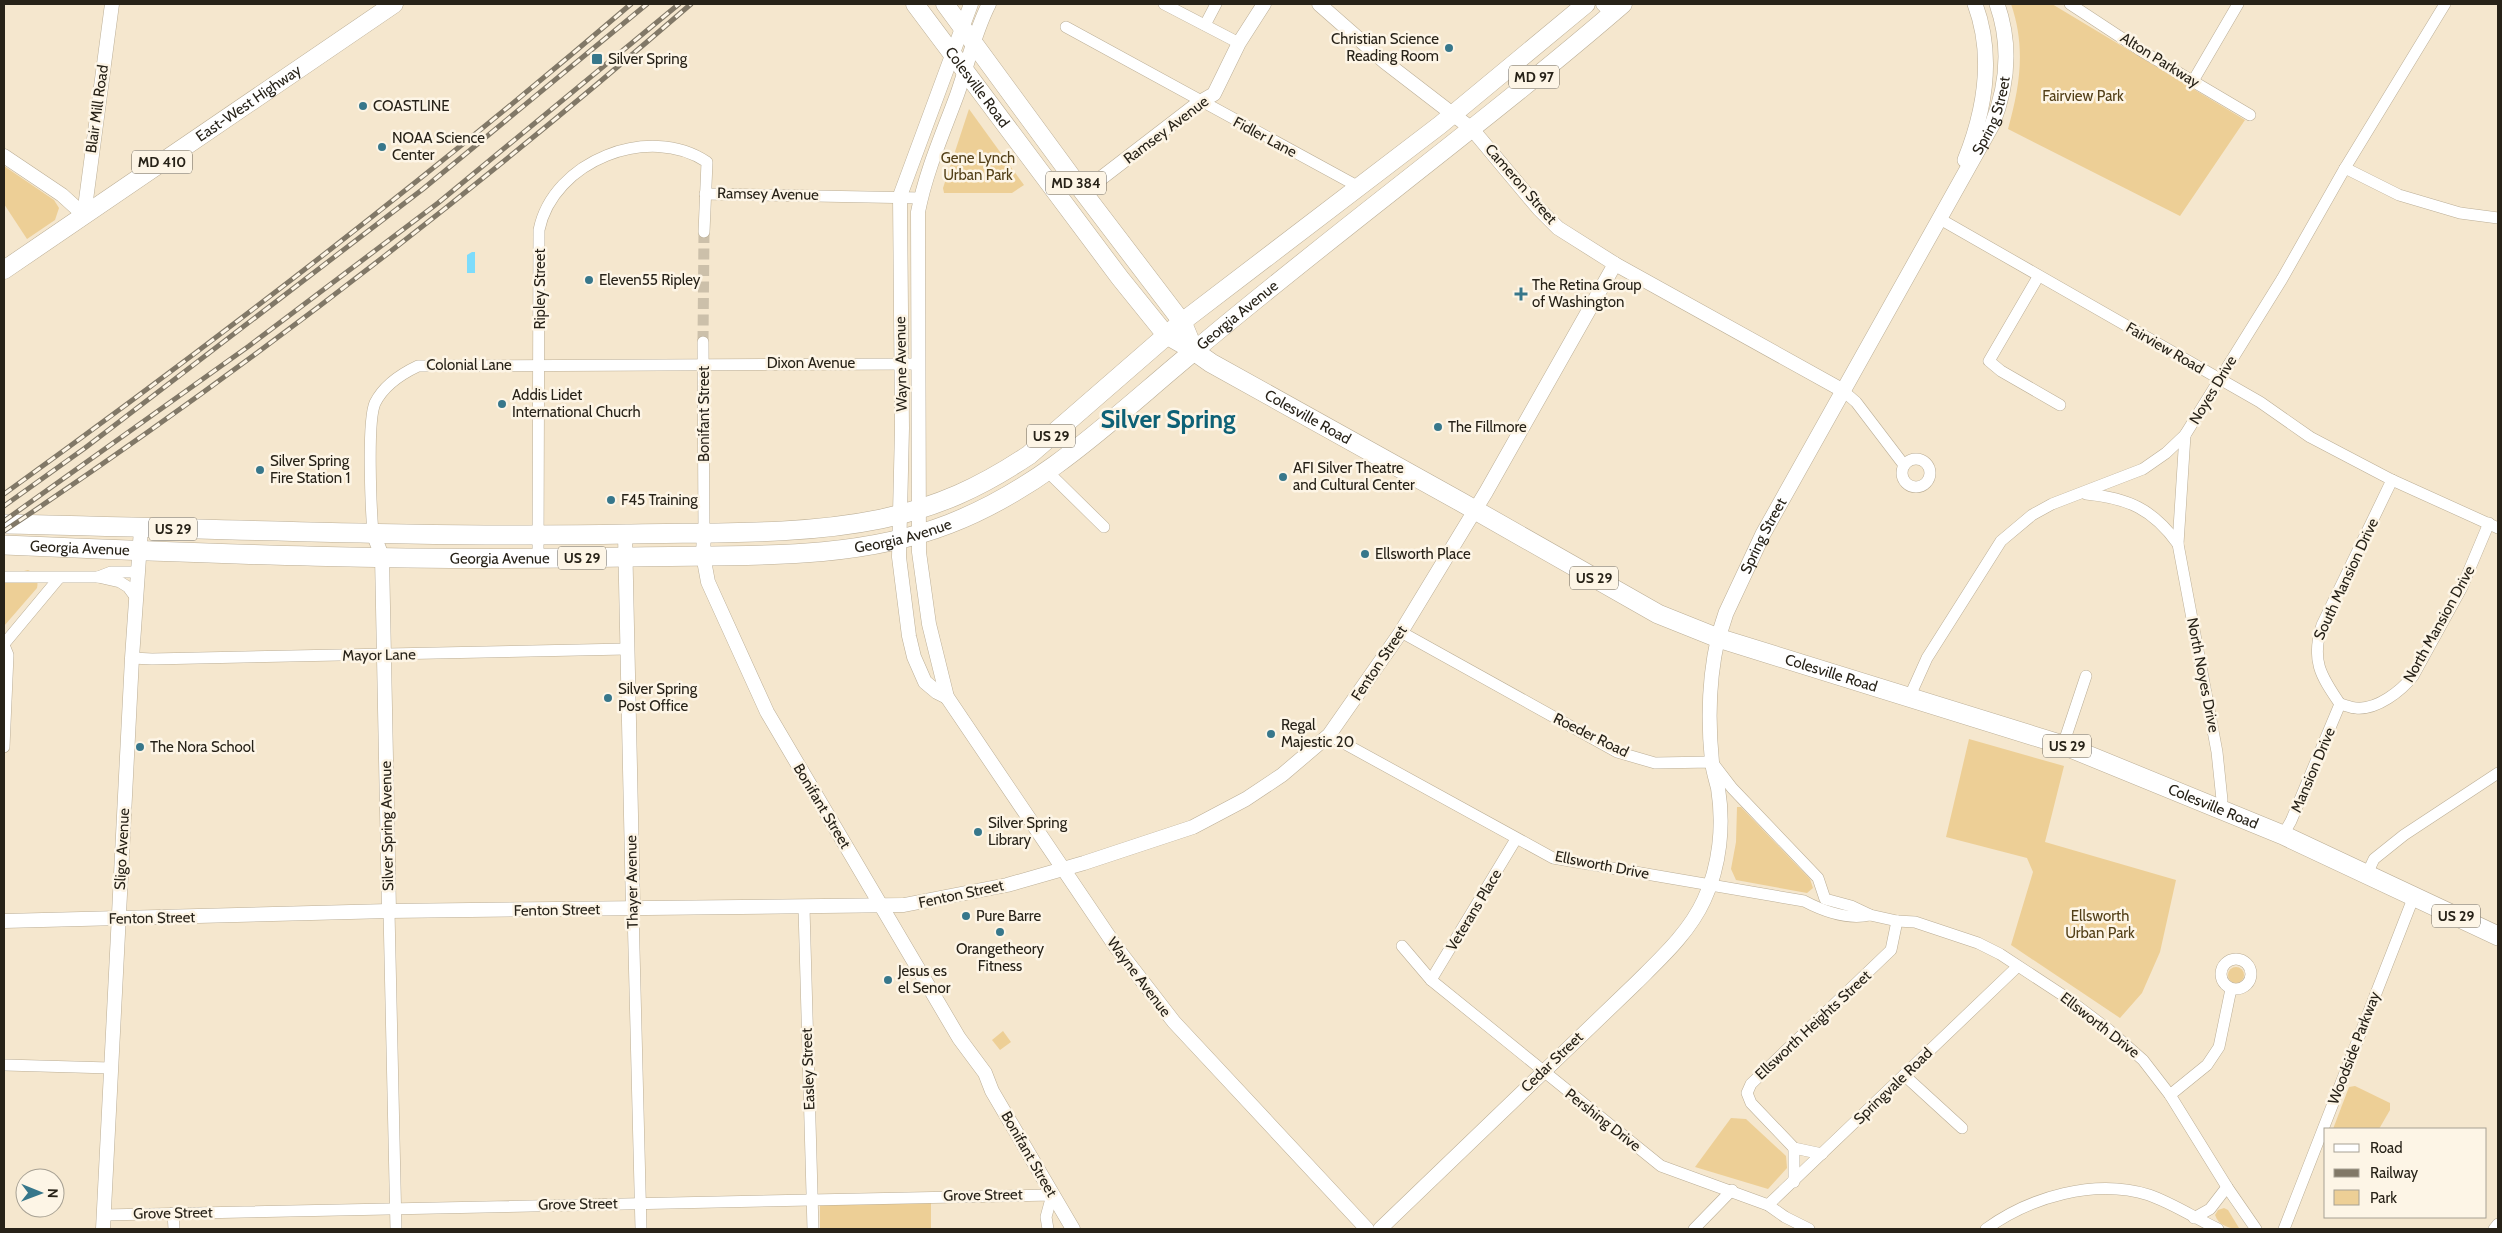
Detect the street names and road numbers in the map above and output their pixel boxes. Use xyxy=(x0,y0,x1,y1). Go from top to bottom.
street label: Alton Parkway xyxy=(2117,29,2203,92)
street label: Colesville Road xyxy=(941,44,1013,131)
street label: East-West Highway xyxy=(192,61,305,145)
street label: Blair Mill Road xyxy=(82,64,112,154)
road number: MD 97 xyxy=(1509,66,1559,88)
street label: Spring Street xyxy=(1968,75,2014,158)
street label: Ramsey Avenue xyxy=(1120,92,1212,168)
street label: Fidler Lane xyxy=(1230,113,1300,161)
street label: Cameron Street xyxy=(1481,140,1561,228)
road number: MD 410 xyxy=(132,150,192,173)
road number: MD 384 xyxy=(1046,172,1106,194)
street label: Ramsey Avenue xyxy=(717,184,819,204)
street label: Ripley Street xyxy=(531,248,549,330)
street label: Georgia Avenue xyxy=(1193,276,1282,354)
street label: Wayne Avenue xyxy=(891,316,911,412)
street label: Fairview Road xyxy=(2123,318,2207,378)
street label: Noyes Drive xyxy=(2186,352,2241,428)
street label: Dixon Avenue xyxy=(767,354,856,372)
street label: Colonial Lane xyxy=(426,356,512,374)
street label: Bonifant Street xyxy=(695,366,713,462)
street label: Colesville Road xyxy=(1262,386,1354,448)
road number: US 29 xyxy=(1027,424,1075,448)
street label: Spring Street xyxy=(1737,495,1790,577)
street label: Georgia Avenue xyxy=(853,515,955,557)
street label: South Mansion Drive xyxy=(2310,515,2382,643)
road number: US 29 xyxy=(149,518,197,540)
street label: Georgia Avenue xyxy=(30,537,130,559)
road number: US 29 xyxy=(558,546,606,570)
street label: Georgia Avenue xyxy=(450,549,550,568)
street label: North Mansion Drive xyxy=(2399,562,2479,685)
road number: US 29 xyxy=(1570,566,1618,590)
street label: North Noyes Drive xyxy=(2183,616,2223,734)
street label: Fenton Street xyxy=(1347,622,1411,704)
street label: Mayor Lane xyxy=(342,645,416,665)
street label: Colesville Road xyxy=(1783,650,1880,696)
street label: Roeder Road xyxy=(1550,709,1632,761)
street label: Mansion Drive xyxy=(2287,724,2339,815)
road number: US 29 xyxy=(2043,734,2091,758)
street label: Bonifant Street xyxy=(790,760,854,852)
street label: Silver Spring Avenue xyxy=(377,761,397,891)
street label: Colesville Road xyxy=(2165,780,2261,833)
street label: Sligo Avenue xyxy=(111,807,133,890)
street label: Thayer Avenue xyxy=(622,835,642,929)
street label: Ellsworth Drive xyxy=(1553,847,1651,883)
street label: Veterans Place xyxy=(1443,866,1506,954)
street label: Fenton Street xyxy=(917,876,1005,912)
street label: Fenton Street xyxy=(514,900,600,920)
road number: US 29 xyxy=(2432,904,2480,928)
street label: Fenton Street xyxy=(109,908,195,928)
street label: Wayne Avenue xyxy=(1103,934,1175,1021)
street label: Ellsworth Heights Street xyxy=(1751,967,1875,1083)
street label: Ellsworth Drive xyxy=(2057,988,2143,1062)
street label: Woodside Parkway xyxy=(2324,989,2384,1107)
street label: Easley Street xyxy=(798,1028,818,1110)
street label: Cedar Street xyxy=(1517,1028,1587,1096)
street label: Springvale Road xyxy=(1850,1044,1936,1128)
street label: Pershing Drive xyxy=(1562,1085,1645,1155)
street label: Bonifant Street xyxy=(997,1108,1061,1200)
street label: Grove Street xyxy=(943,1185,1023,1205)
street label: Grove Street xyxy=(538,1194,618,1214)
street label: Grove Street xyxy=(133,1203,213,1223)

